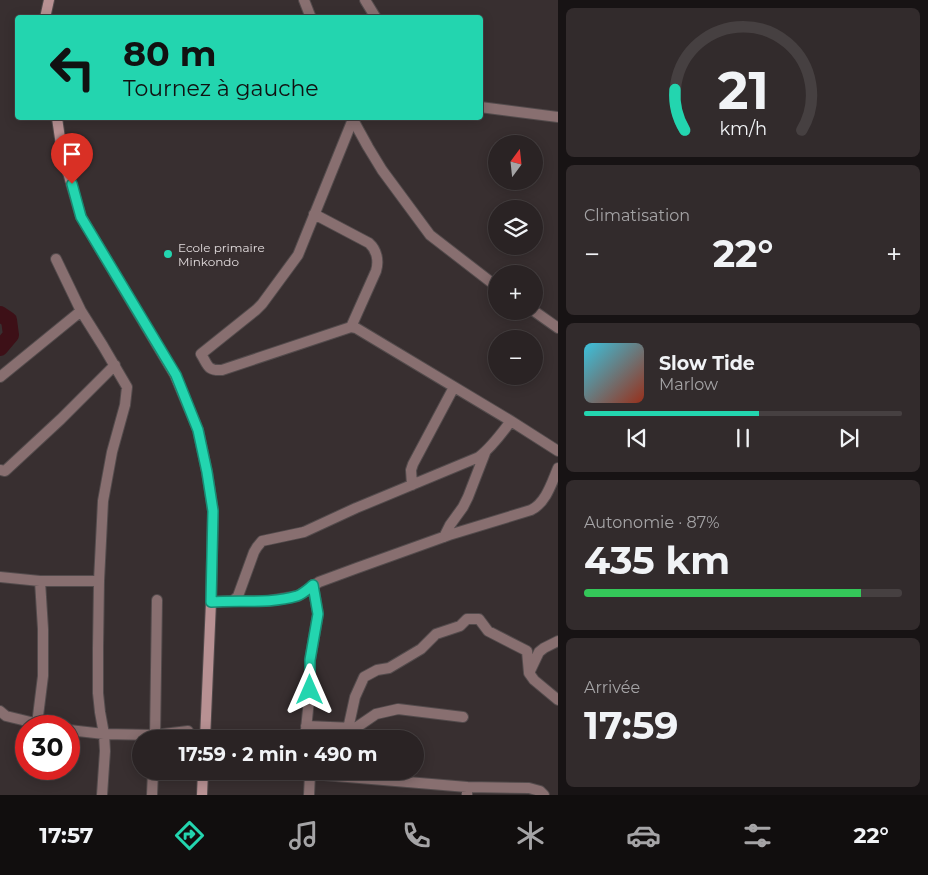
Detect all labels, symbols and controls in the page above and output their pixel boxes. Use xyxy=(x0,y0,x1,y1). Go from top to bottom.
text: 80 m xyxy=(123,32,217,75)
icon: left xyxy=(40,35,105,100)
text: 21 xyxy=(717,59,769,122)
text: Tournez à gauche xyxy=(123,75,319,102)
text: km/h xyxy=(719,118,767,139)
pin xyxy=(51,133,93,184)
north arrow xyxy=(488,135,542,190)
map controls xyxy=(488,135,543,385)
icon: arrive xyxy=(58,140,86,168)
button: layers xyxy=(488,200,543,255)
text: Climatisation xyxy=(584,206,690,225)
text: 22° xyxy=(713,230,773,277)
text: − xyxy=(584,237,600,271)
text: + xyxy=(886,237,902,271)
place label: Ecole primaire Minkondo xyxy=(178,240,265,269)
marker: Ecole primaire Minkondo xyxy=(162,248,174,260)
button: + xyxy=(488,265,543,320)
button: − xyxy=(488,330,543,385)
text: Slow Tide xyxy=(659,352,755,375)
text: Marlow xyxy=(659,375,718,394)
icon: previous xyxy=(623,424,651,452)
icon: pause xyxy=(729,424,757,452)
icon: next xyxy=(835,424,863,452)
text: Autonomie · 87% xyxy=(584,513,719,532)
text: 435 km xyxy=(584,537,730,584)
position arrow xyxy=(283,663,335,715)
text: Arrivée xyxy=(584,678,640,697)
text: 17:59 xyxy=(584,702,678,749)
speed limit sign: 30 xyxy=(15,715,80,780)
text: 17:59 · 2 min · 490 m xyxy=(179,743,377,766)
icon: directions xyxy=(172,818,207,853)
icon: music xyxy=(286,818,321,853)
icon: phone xyxy=(399,818,434,853)
icon: climate xyxy=(513,818,548,853)
icon: car xyxy=(626,818,661,853)
icon: filters xyxy=(740,818,775,853)
text: 17:57 xyxy=(39,822,93,849)
text: 22° xyxy=(854,822,889,849)

